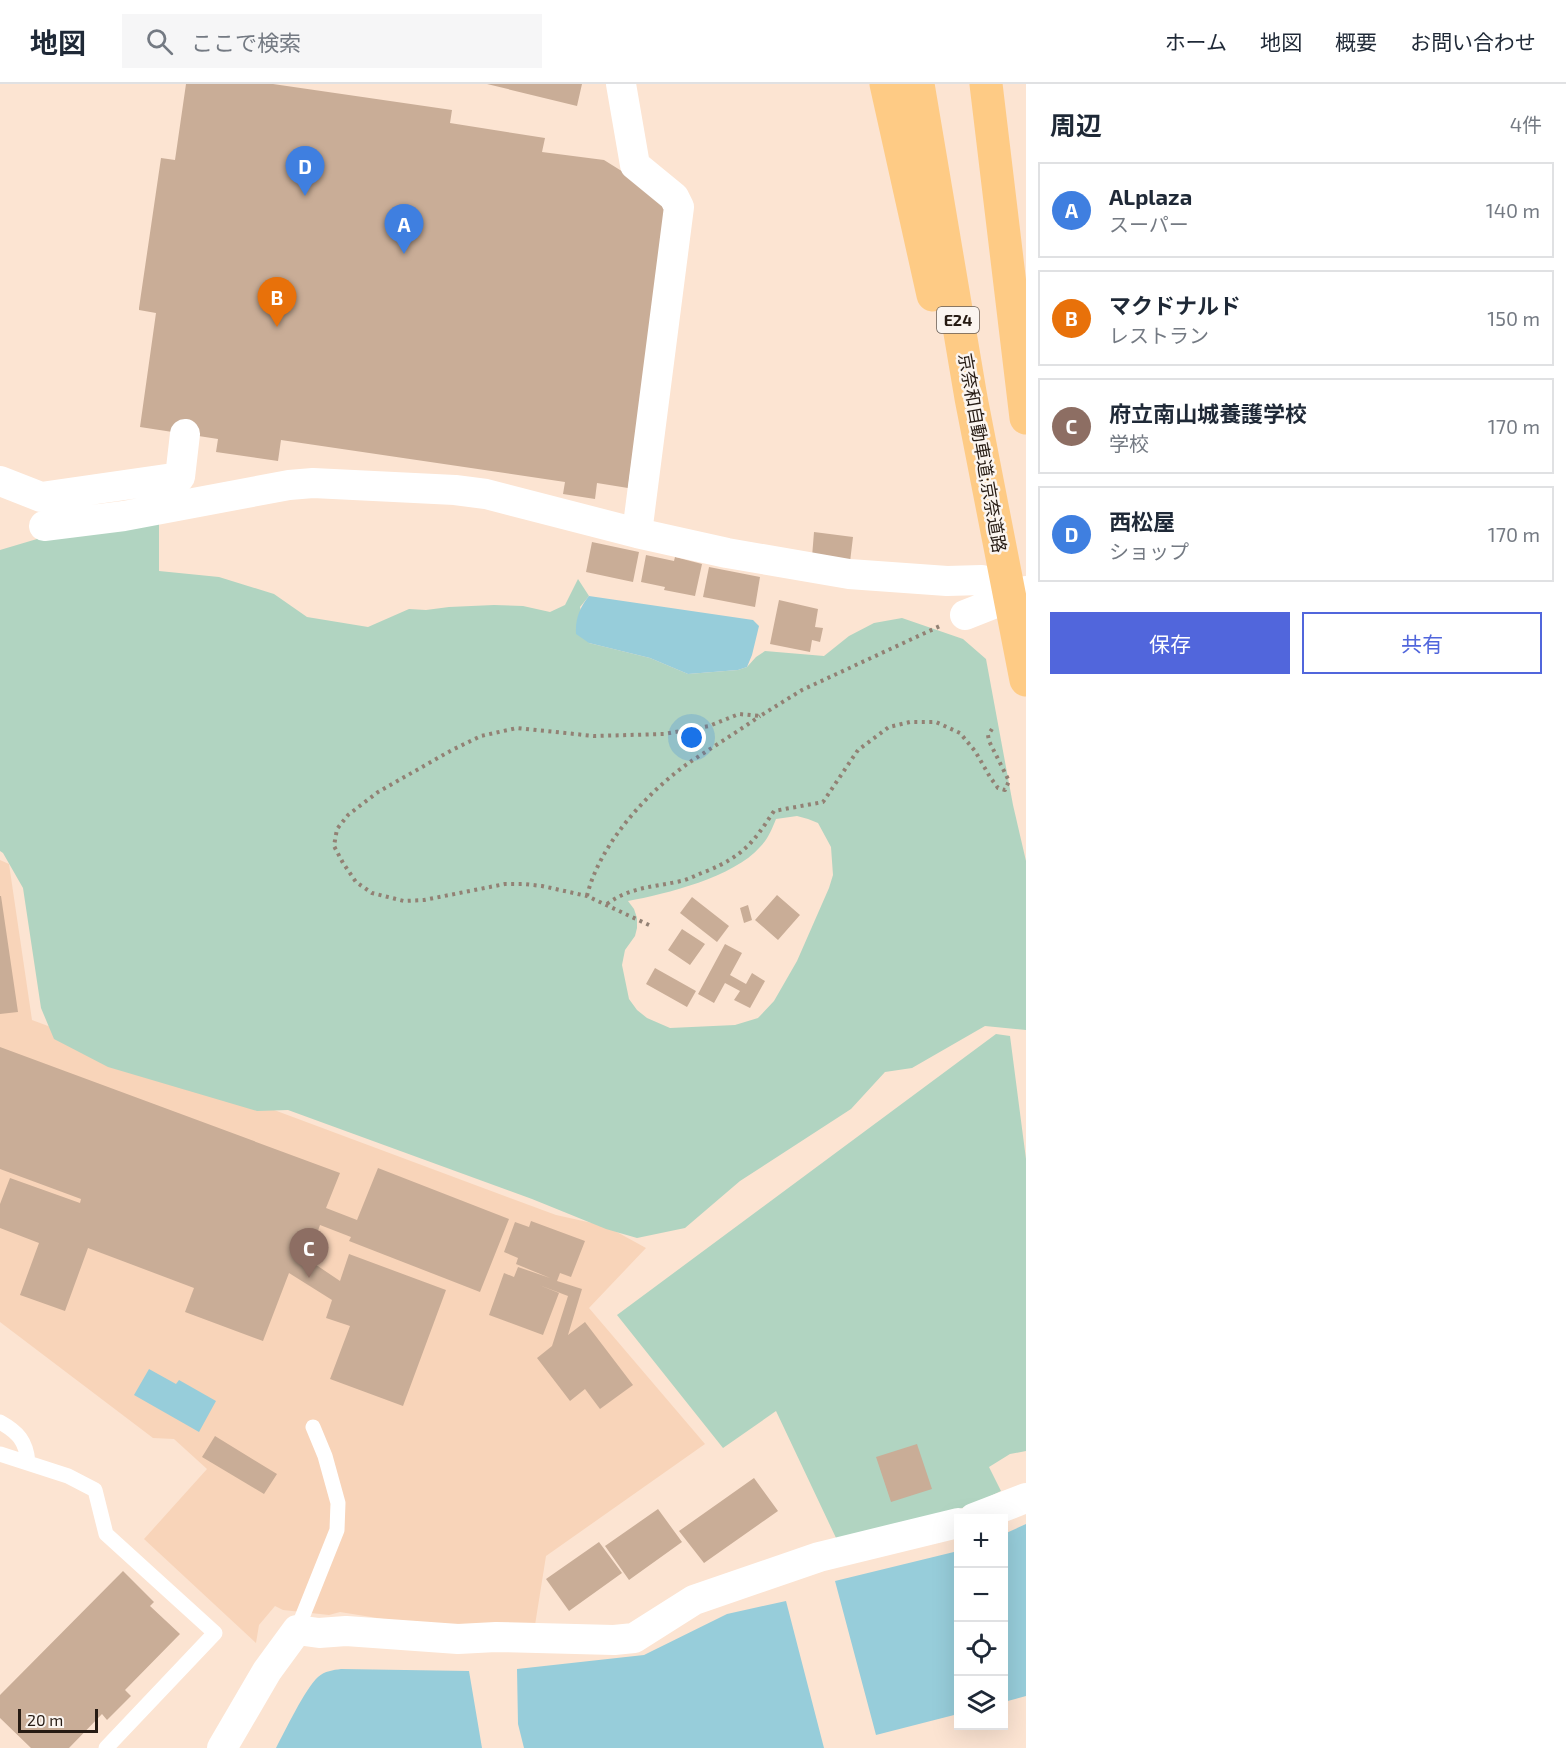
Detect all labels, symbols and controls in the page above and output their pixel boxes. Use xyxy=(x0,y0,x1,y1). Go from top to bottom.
search box xyxy=(122,14,542,68)
text: 地図 xyxy=(30,25,86,59)
icon: search xyxy=(143,25,176,58)
text: ここで検索 xyxy=(191,29,301,55)
text: ホーム xyxy=(1165,29,1227,54)
text: 地図 xyxy=(1260,29,1302,54)
text: 概要 xyxy=(1335,29,1377,54)
text: お問い合わせ xyxy=(1410,29,1536,54)
text: 周辺 xyxy=(1050,109,1102,140)
text: 4件 xyxy=(1510,112,1542,136)
pin: D xyxy=(286,147,324,196)
text: ALplaza xyxy=(1109,183,1192,209)
text: A xyxy=(1065,198,1078,222)
text: 140 m xyxy=(1486,198,1540,222)
pin: A xyxy=(384,204,424,254)
text: スーパー xyxy=(1109,212,1189,236)
pin: B xyxy=(258,278,296,327)
text: マクドナルド xyxy=(1109,292,1241,318)
text: B xyxy=(1065,306,1078,330)
text: 150 m xyxy=(1487,306,1540,330)
road number: E24 xyxy=(937,307,979,333)
text: レストラン xyxy=(1109,323,1209,347)
street label: 京奈和自動車道;京奈道路 xyxy=(955,351,1011,554)
text: 府立南山城養護学校 xyxy=(1109,400,1307,426)
text: C xyxy=(1066,414,1077,438)
text: 170 m xyxy=(1488,414,1540,438)
text: 学校 xyxy=(1109,431,1149,455)
text: 西松屋 xyxy=(1109,508,1175,534)
text: D xyxy=(1065,522,1078,546)
text: 170 m xyxy=(1488,522,1540,546)
text: ショップ xyxy=(1109,539,1189,563)
button: 保存 xyxy=(1050,612,1290,674)
button: 共有 xyxy=(1302,612,1542,674)
your location xyxy=(677,723,706,752)
pin: C xyxy=(290,1228,328,1278)
map controls xyxy=(954,1514,1008,1730)
button: + xyxy=(954,1514,1008,1568)
button: − xyxy=(954,1568,1008,1622)
button: locate xyxy=(954,1622,1008,1676)
button: layers xyxy=(954,1676,1008,1730)
scale bar xyxy=(18,1706,98,1734)
text: 20 m xyxy=(27,1710,63,1729)

